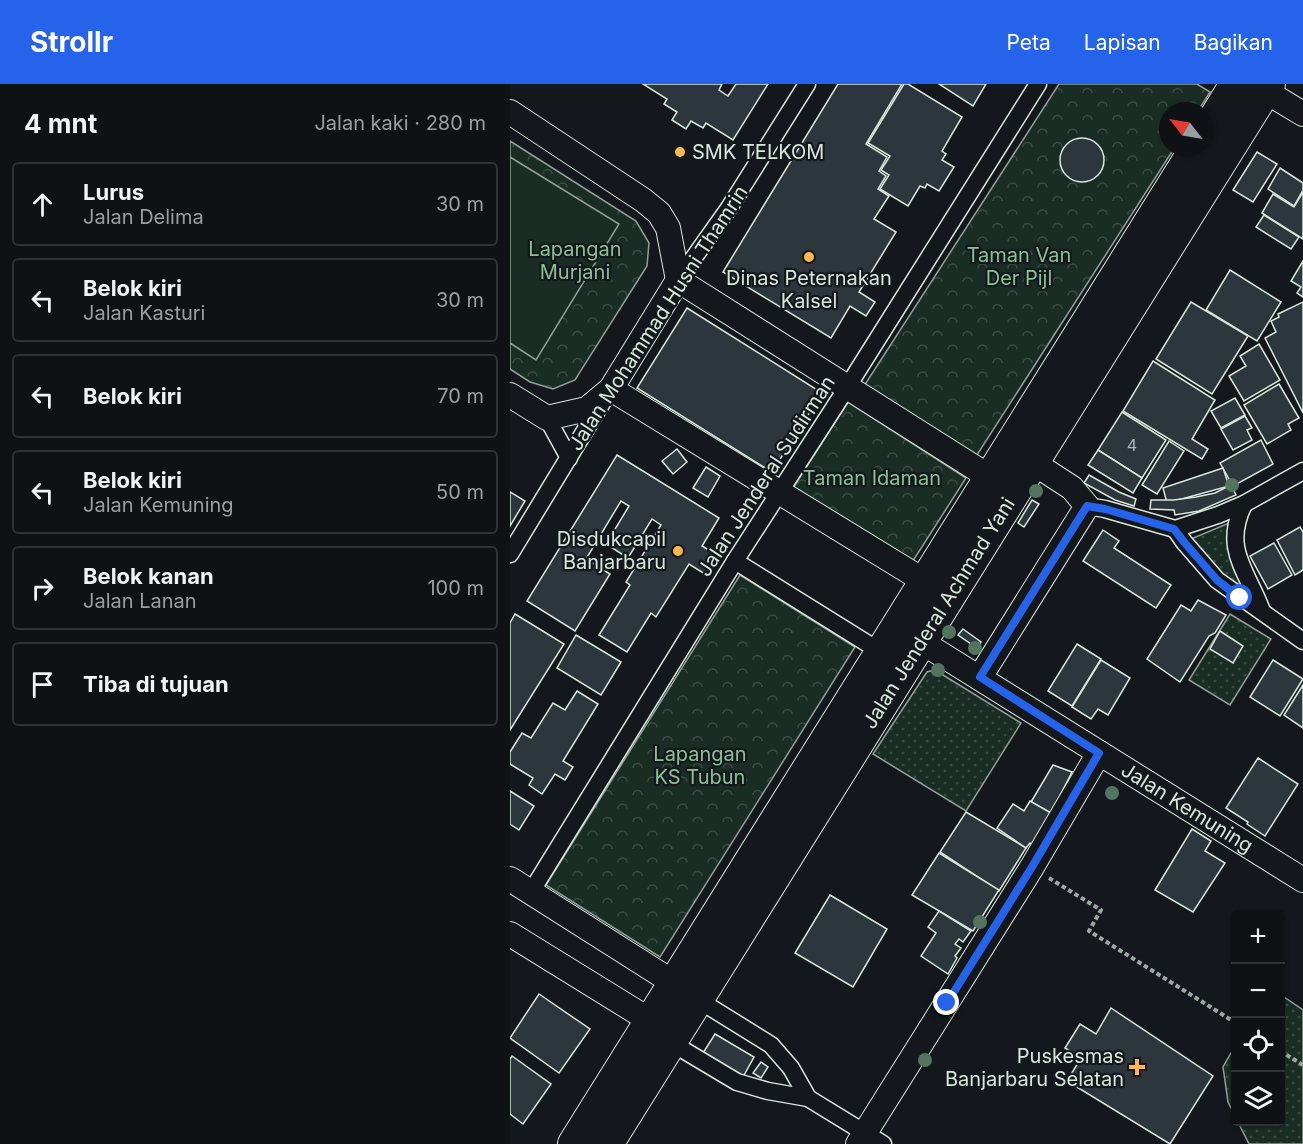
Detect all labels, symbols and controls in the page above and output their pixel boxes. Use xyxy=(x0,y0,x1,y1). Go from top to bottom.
text: Strollr xyxy=(30,25,113,59)
text: Peta xyxy=(1007,30,1051,55)
text: Lapisan xyxy=(1084,30,1161,55)
text: Bagikan xyxy=(1194,30,1273,55)
north arrow xyxy=(1159,102,1213,156)
text: 4 mnt xyxy=(24,108,97,139)
text: Jalan kaki · 280 m xyxy=(314,111,486,135)
place label: SMK TELKOM xyxy=(692,140,824,164)
marker: SMK TELKOM xyxy=(673,145,687,159)
text: Lurus xyxy=(83,179,144,205)
street label: Jalan Mohammad Husni Thamrin xyxy=(563,181,753,455)
icon: ahead xyxy=(26,188,59,221)
text: 30 m xyxy=(436,192,484,216)
text: Jalan Delima xyxy=(83,205,204,229)
park label: Lapangan Murjani xyxy=(528,237,622,284)
park label: Taman Van Der Pijl xyxy=(967,243,1071,290)
marker: Dinas Peternakan Kalsel xyxy=(802,250,816,264)
place label: Dinas Peternakan Kalsel xyxy=(726,266,892,313)
text: Belok kiri xyxy=(83,275,182,301)
icon: left xyxy=(26,284,59,317)
text: 30 m xyxy=(436,288,484,312)
text: Jalan Kasturi xyxy=(83,301,205,325)
street label: Jalan Jenderal Sudirman xyxy=(692,371,840,581)
icon: left xyxy=(26,380,59,413)
text: Belok kiri xyxy=(83,383,182,409)
text: 70 m xyxy=(437,384,484,408)
house number: 4 xyxy=(1127,435,1137,455)
park label: Taman Idaman xyxy=(803,466,941,490)
text: Belok kiri xyxy=(83,467,182,493)
icon: left xyxy=(26,476,59,509)
text: 50 m xyxy=(436,480,484,504)
text: Jalan Kemuning xyxy=(83,493,234,517)
street label: Jalan Jenderal Achmad Yani xyxy=(857,493,1020,733)
place label: Disdukcapil Banjarbaru xyxy=(557,527,666,574)
marker: Disdukcapil Banjarbaru xyxy=(671,544,685,558)
text: Belok kanan xyxy=(83,563,214,589)
icon: right xyxy=(26,572,59,605)
text: 100 m xyxy=(427,576,484,600)
route start xyxy=(1226,584,1252,610)
text: Jalan Lanan xyxy=(83,589,197,613)
icon: arrive xyxy=(26,668,59,701)
text: Tiba di tujuan xyxy=(83,671,229,697)
park label: Lapangan KS Tubun xyxy=(653,742,747,789)
street label: Jalan Kemuning xyxy=(1117,758,1257,858)
map controls xyxy=(1231,910,1285,1126)
button: + xyxy=(1231,910,1285,964)
button: − xyxy=(1231,964,1285,1018)
route end xyxy=(933,989,959,1015)
button: locate xyxy=(1231,1018,1285,1072)
place label: Puskesmas Banjarbaru Selatan xyxy=(945,1044,1124,1091)
marker: Puskesmas Banjarbaru Selatan xyxy=(1128,1058,1146,1076)
button: layers xyxy=(1231,1072,1285,1126)

